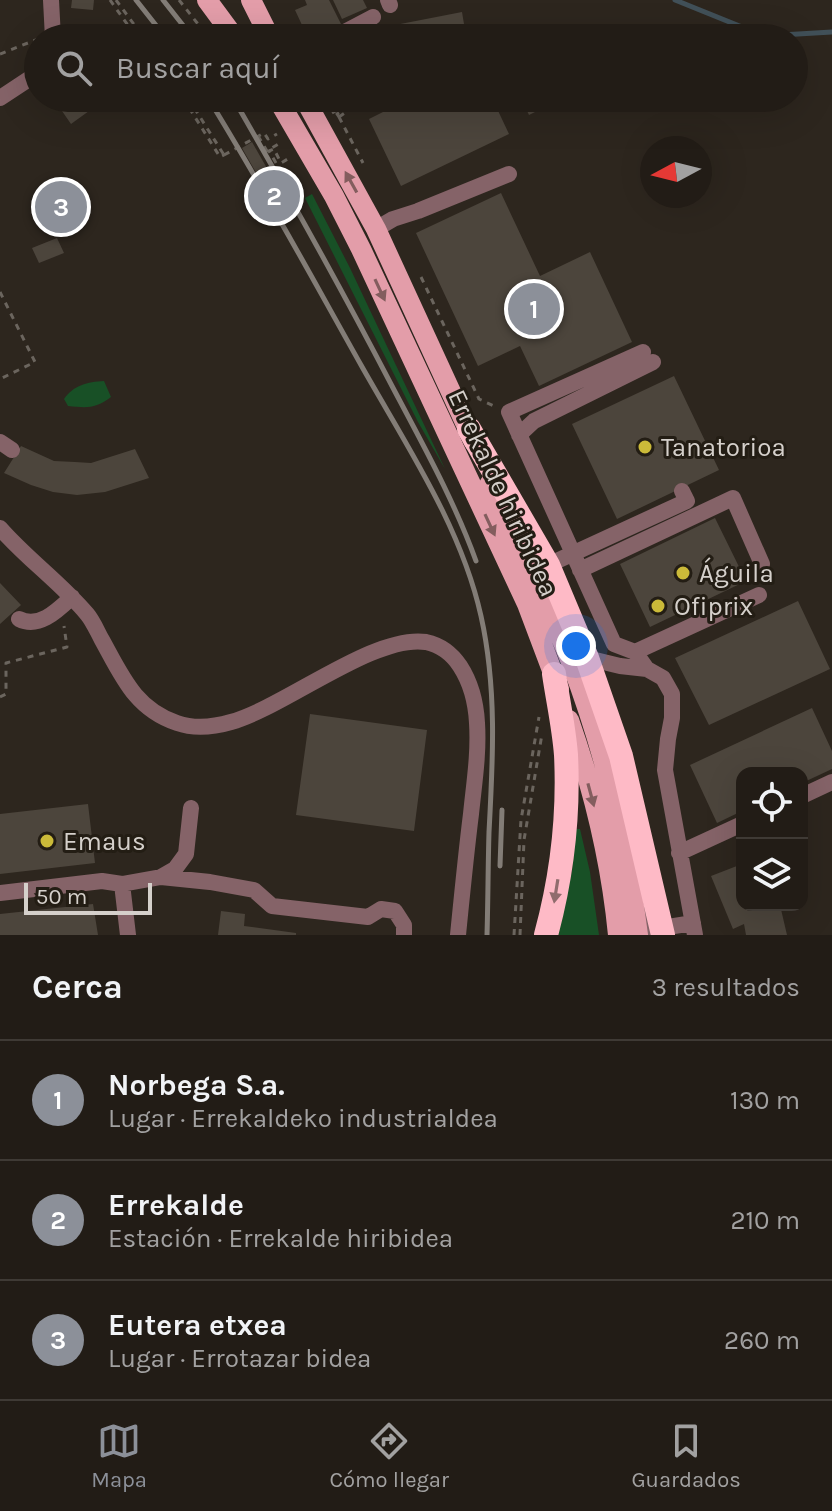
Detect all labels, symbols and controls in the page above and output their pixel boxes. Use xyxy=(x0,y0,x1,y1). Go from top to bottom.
search box xyxy=(24,24,808,112)
icon: search xyxy=(52,46,96,90)
text: Buscar aquí xyxy=(116,50,280,86)
north arrow xyxy=(640,136,712,208)
pin: 2 xyxy=(248,166,300,226)
one-way arrow xyxy=(344,170,357,193)
pin: 3 xyxy=(35,177,87,237)
one-way arrow xyxy=(373,278,387,302)
pin: 1 xyxy=(508,279,560,339)
street label: Errekalde hiribidea xyxy=(441,385,565,601)
place label: Tanatorioa xyxy=(661,432,786,463)
marker: Tanatorioa xyxy=(636,438,654,456)
one-way arrow xyxy=(483,514,497,537)
place label: Águila xyxy=(699,557,774,589)
marker: Águila xyxy=(674,564,692,582)
place label: Ofiprix xyxy=(674,591,753,622)
marker: Ofiprix xyxy=(649,597,667,615)
your location xyxy=(556,626,596,666)
map controls xyxy=(736,767,808,911)
button: locate xyxy=(736,767,808,839)
one-way arrow xyxy=(586,782,598,807)
place label: Emaus xyxy=(63,826,146,857)
marker: Emaus xyxy=(38,832,56,850)
button: layers xyxy=(736,839,808,911)
one-way arrow xyxy=(550,878,562,903)
scale bar xyxy=(24,879,152,915)
text: 50 m xyxy=(36,884,87,910)
text: Cerca xyxy=(32,967,123,1007)
text: 3 resultados xyxy=(652,972,800,1003)
text: Norbega S.a. xyxy=(108,1067,285,1103)
text: 1 xyxy=(53,1085,63,1116)
text: 130 m xyxy=(730,1085,800,1116)
text: Lugar · Errekaldeko industrialdea xyxy=(108,1103,498,1134)
text: Errekalde xyxy=(108,1187,244,1223)
text: 2 xyxy=(50,1205,66,1236)
text: 210 m xyxy=(730,1205,800,1236)
text: Estación · Errekalde hiribidea xyxy=(108,1223,453,1254)
text: Eutera etxea xyxy=(108,1307,287,1343)
text: 3 xyxy=(50,1325,66,1356)
text: 260 m xyxy=(724,1325,800,1356)
text: Lugar · Errotazar bidea xyxy=(108,1343,371,1374)
tab: Mapa xyxy=(91,1419,147,1493)
tab: Cómo llegar xyxy=(329,1419,449,1493)
tab: Guardados xyxy=(631,1419,741,1493)

